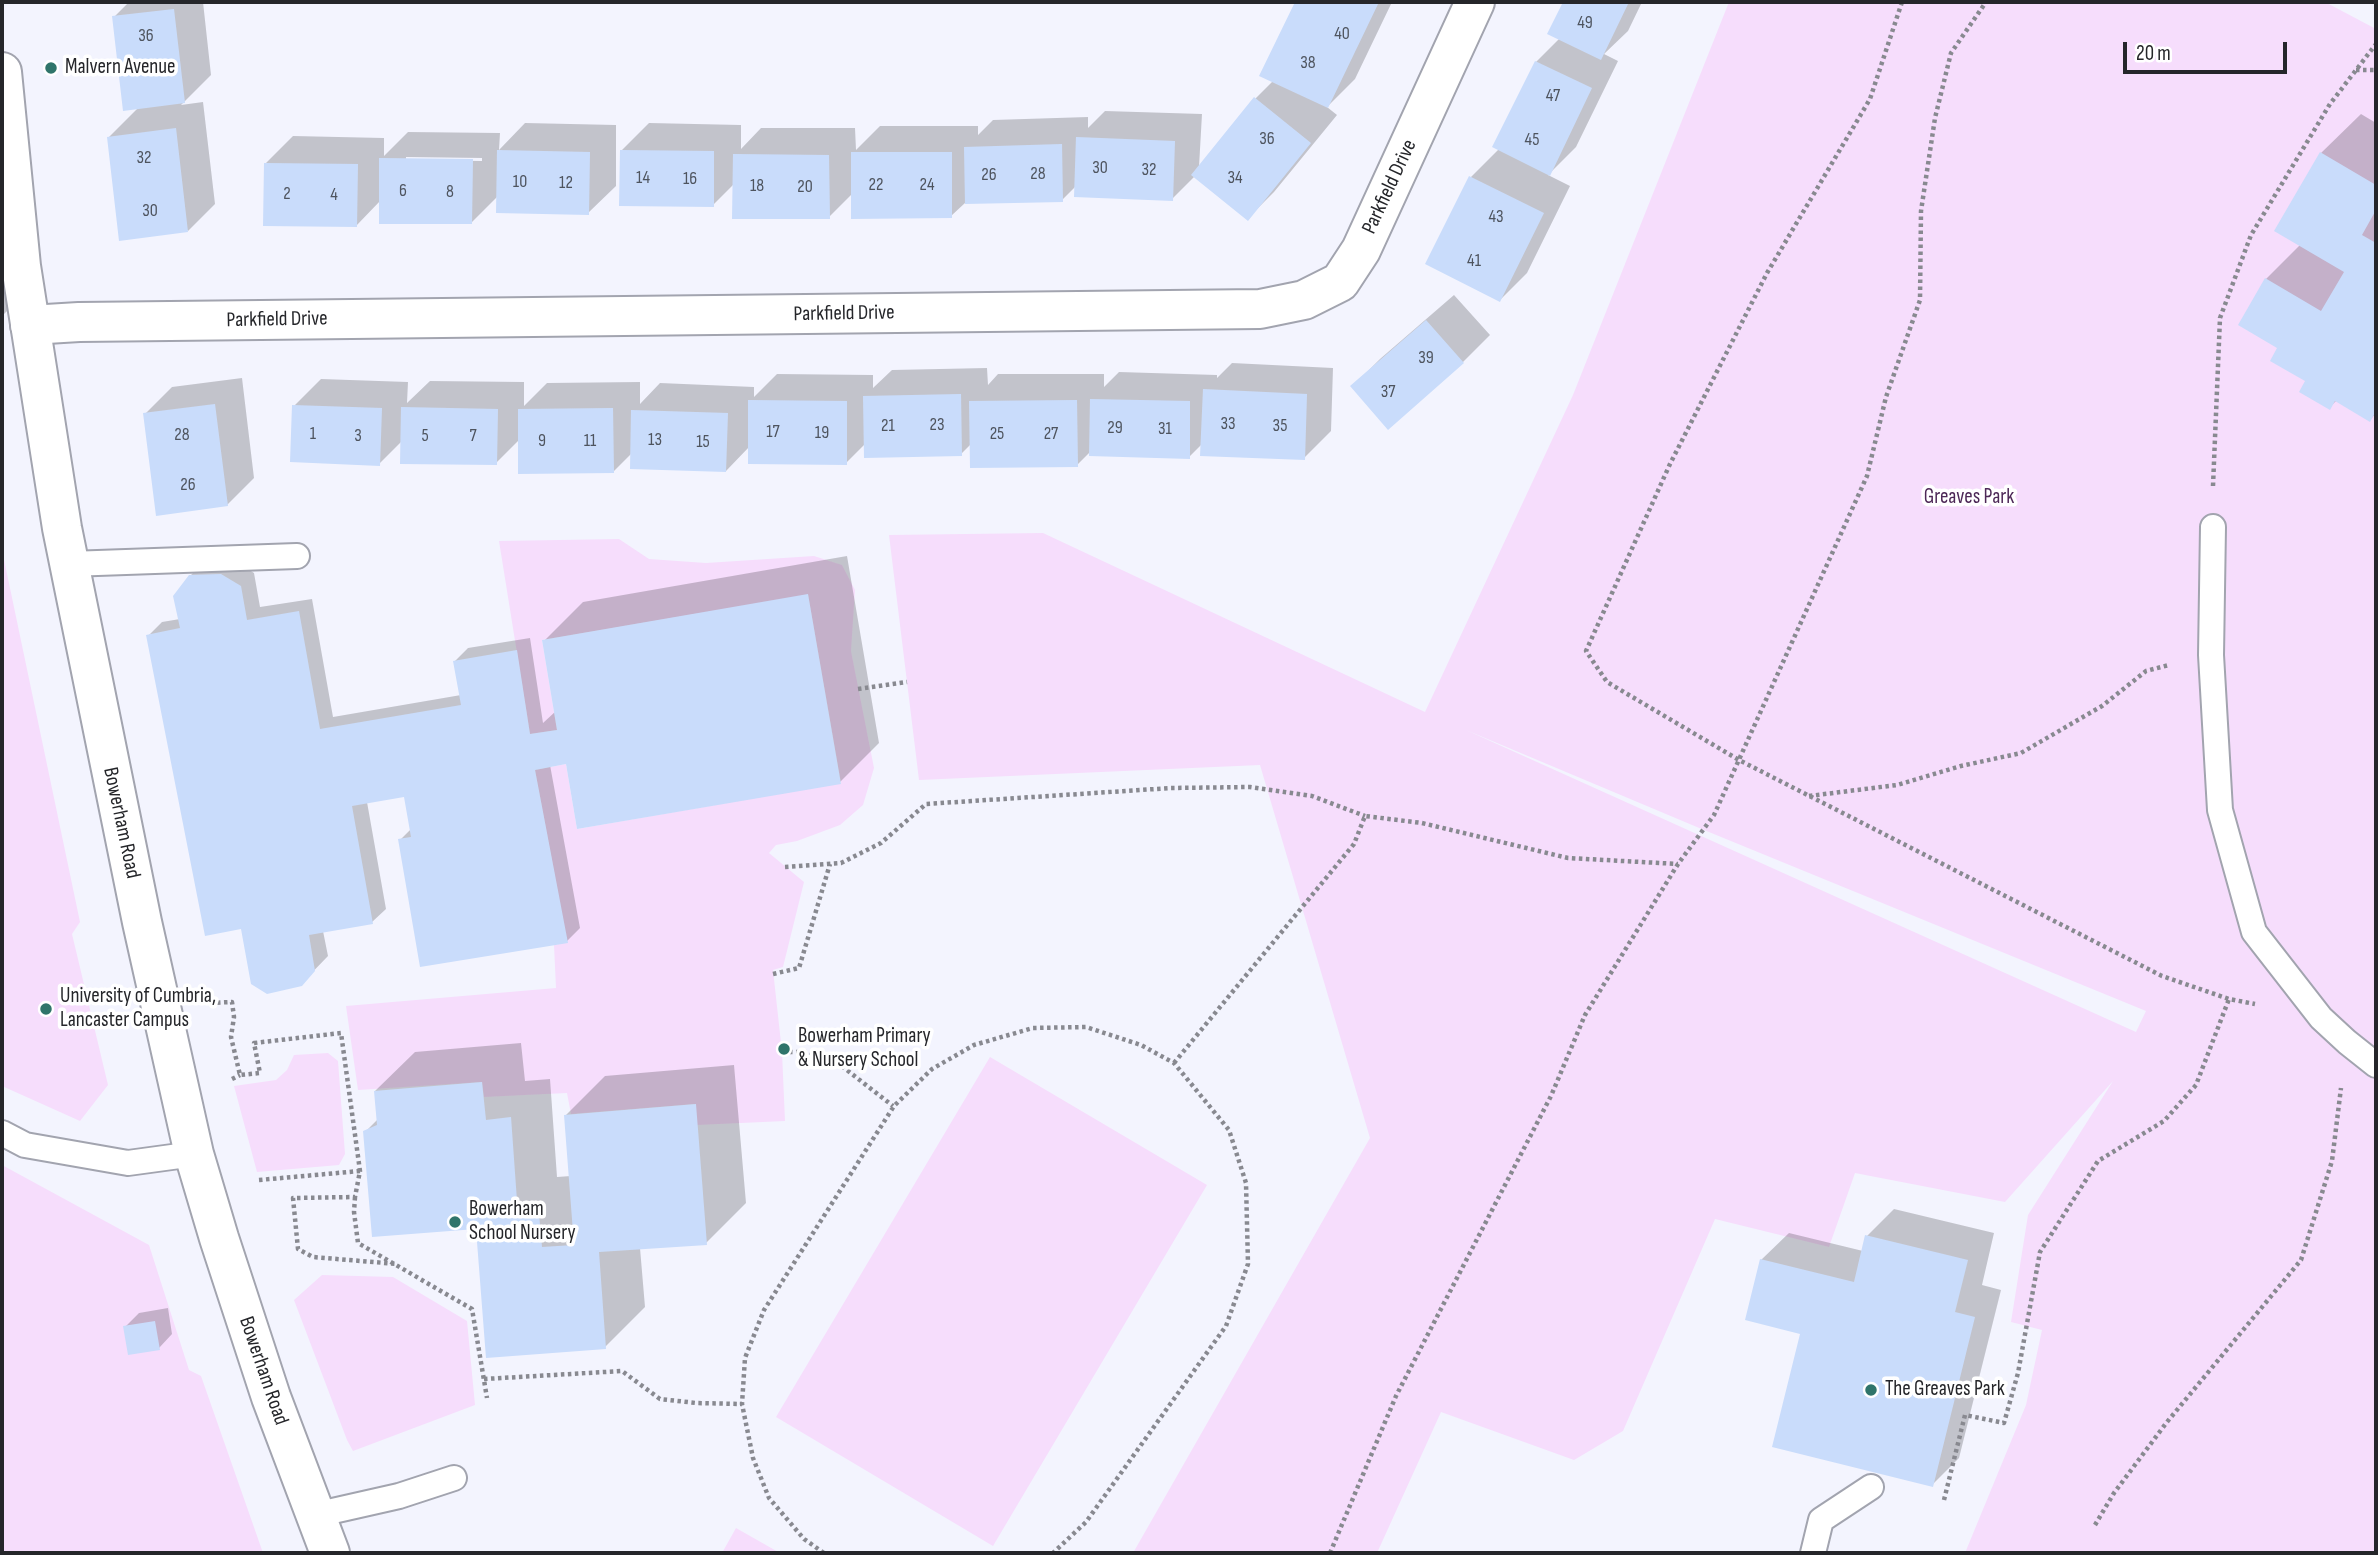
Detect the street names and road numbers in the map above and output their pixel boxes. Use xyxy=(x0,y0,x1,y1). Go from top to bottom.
street label: Parkfield Drive xyxy=(1357,136,1423,238)
street label: Parkfield Drive xyxy=(793,301,895,327)
street label: Parkfield Drive xyxy=(226,307,328,333)
street label: Bowerham Road xyxy=(97,765,145,881)
street label: Bowerham Road xyxy=(233,1313,293,1429)

